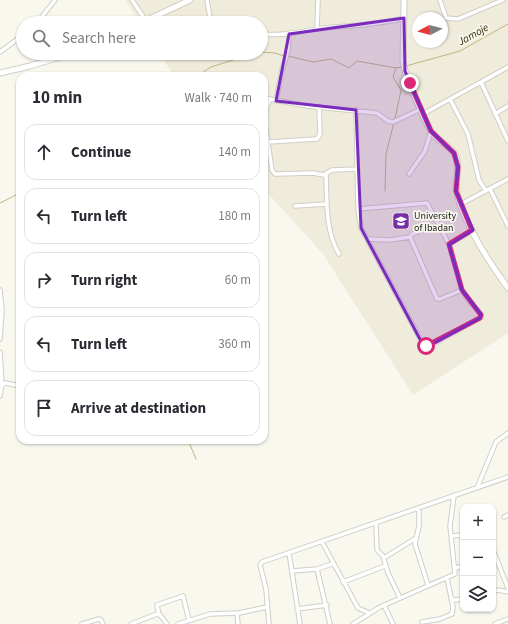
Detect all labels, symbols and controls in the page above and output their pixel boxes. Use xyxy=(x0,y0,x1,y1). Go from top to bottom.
north arrow xyxy=(412,12,448,48)
search box xyxy=(16,16,268,60)
water label: Jamoje xyxy=(454,20,491,50)
icon: search xyxy=(30,27,52,49)
text: Search here xyxy=(62,28,136,49)
route end xyxy=(401,74,419,92)
text: 10 min xyxy=(32,86,82,110)
text: Walk · 740 m xyxy=(184,89,252,107)
icon: ahead xyxy=(33,141,55,163)
text: Continue xyxy=(71,142,131,163)
text: 140 m xyxy=(218,143,251,161)
icon: left xyxy=(33,205,55,227)
text: Turn left xyxy=(71,206,127,227)
text: 180 m xyxy=(218,207,251,225)
place label: University of Ibadan xyxy=(414,209,456,235)
school or university icon: University of Ibadan xyxy=(391,211,411,231)
icon: right xyxy=(33,269,55,291)
text: Turn right xyxy=(71,270,137,291)
text: 60 m xyxy=(225,271,251,289)
icon: left xyxy=(33,333,55,355)
text: Turn left xyxy=(71,334,127,355)
text: 360 m xyxy=(218,335,251,353)
route start xyxy=(417,337,435,355)
icon: arrive xyxy=(33,397,55,419)
text: Arrive at destination xyxy=(71,398,206,419)
map controls xyxy=(460,504,496,612)
button: + xyxy=(460,504,496,540)
button: − xyxy=(460,540,496,576)
button: layers xyxy=(460,576,496,612)

